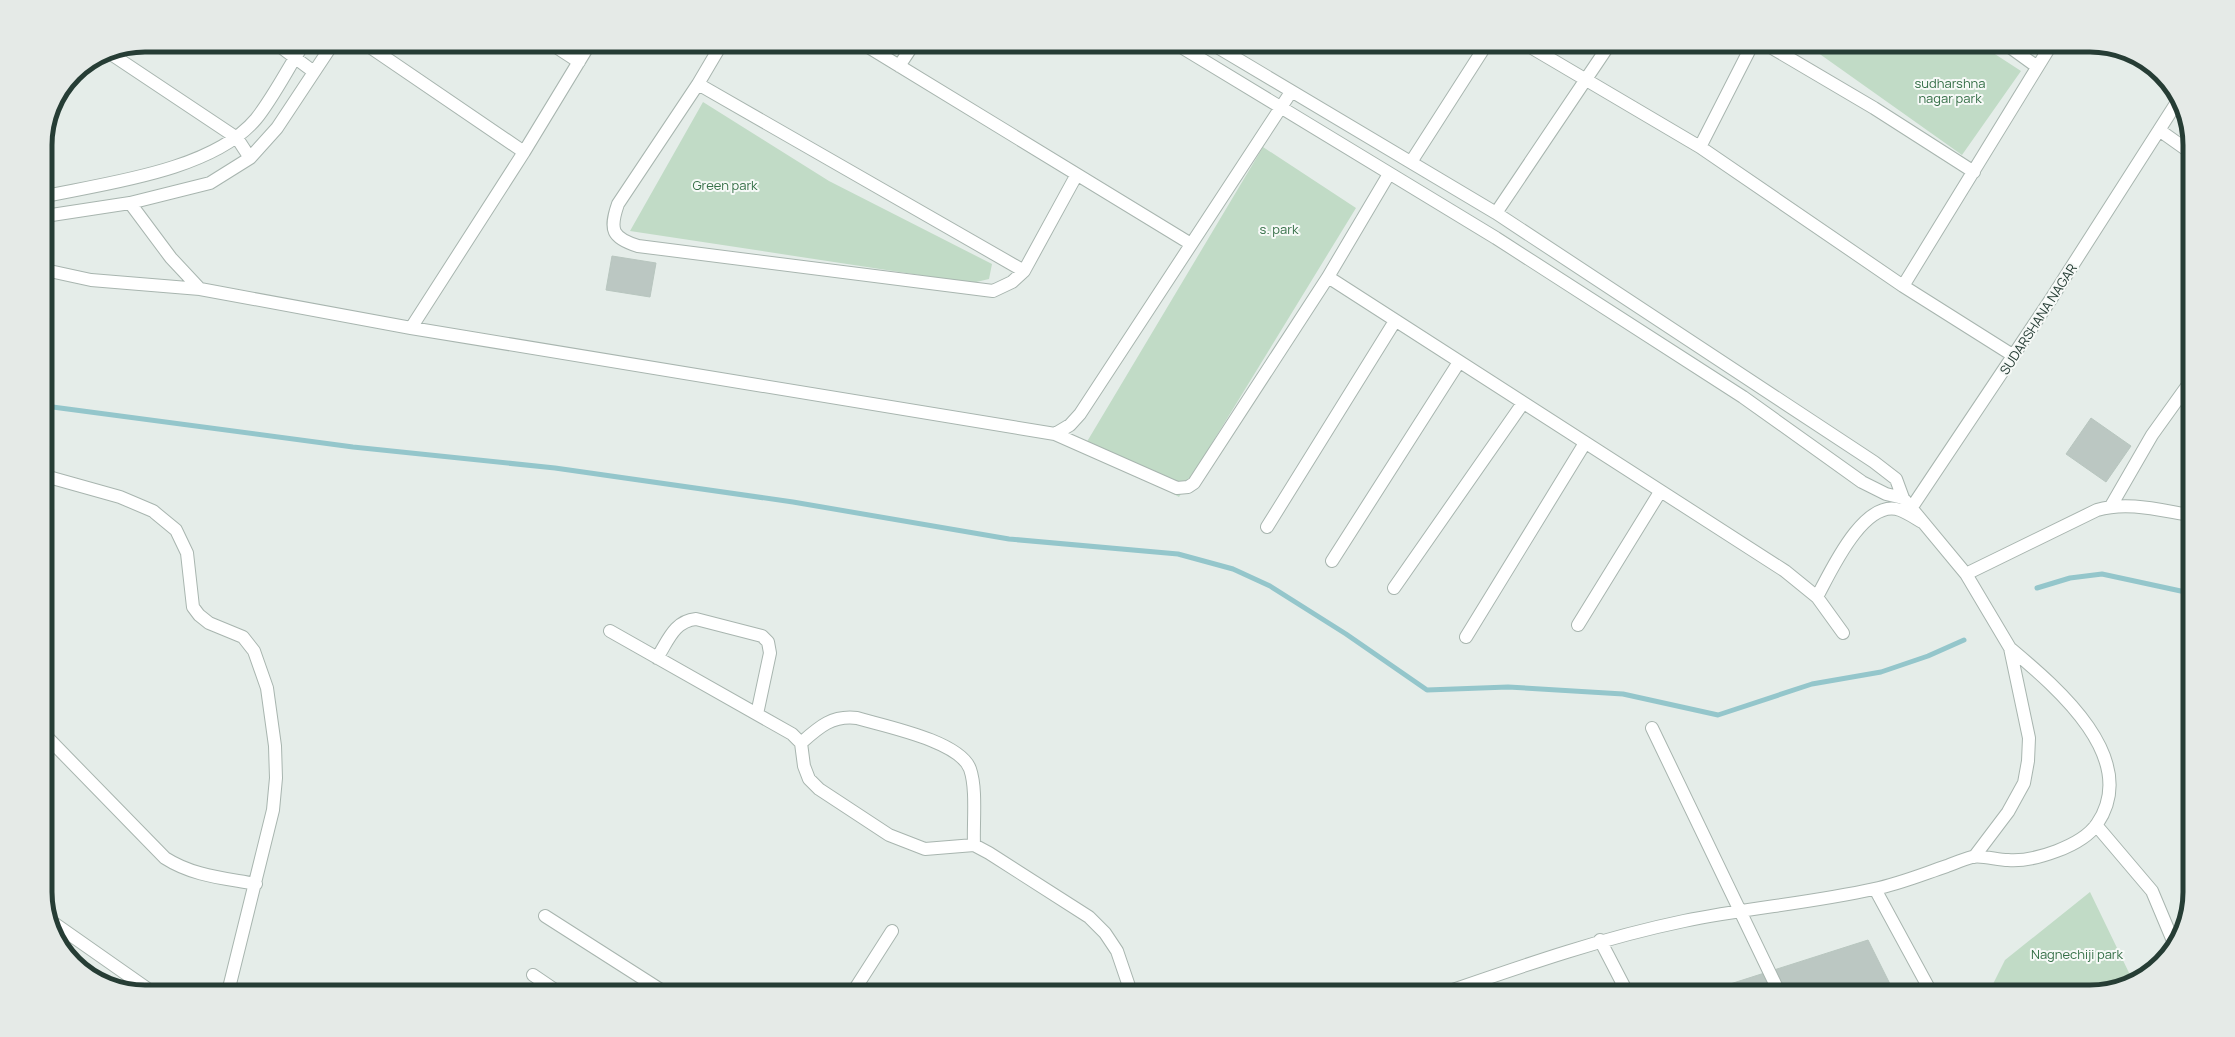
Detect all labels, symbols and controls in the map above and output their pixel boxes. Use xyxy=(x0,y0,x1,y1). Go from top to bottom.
park label: sudharshna nagar park xyxy=(1914,74,1986,107)
park label: Green park xyxy=(692,176,758,194)
park label: s. park xyxy=(1260,220,1299,238)
street label: SUDARSHANA NAGAR xyxy=(1995,260,2081,378)
park label: Nagnechiji park xyxy=(2031,945,2124,963)

